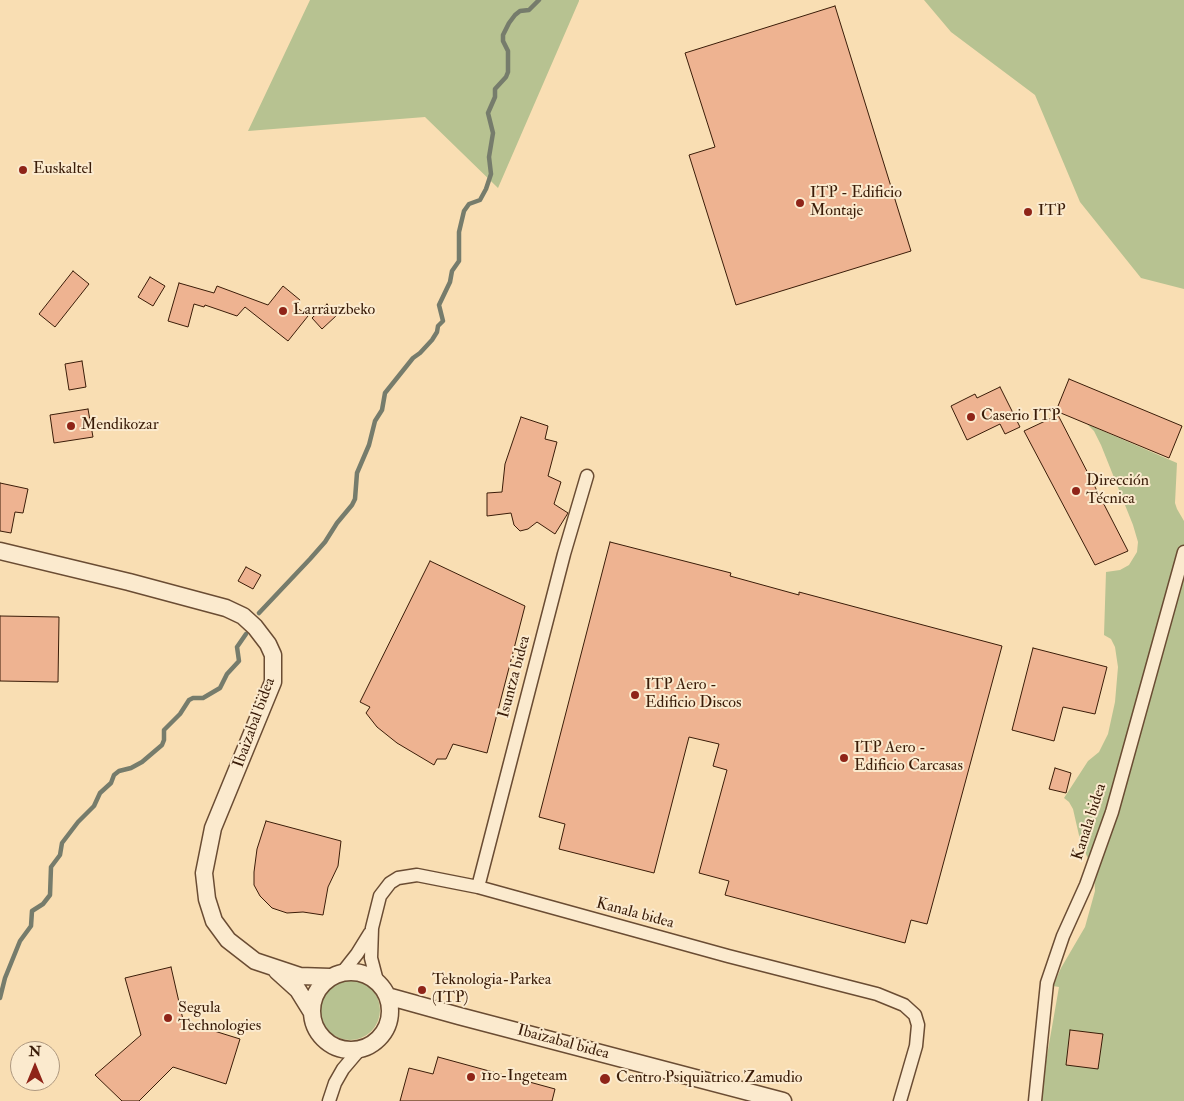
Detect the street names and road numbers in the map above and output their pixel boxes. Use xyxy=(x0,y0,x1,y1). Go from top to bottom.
street label: Isuntza bidea xyxy=(495,634,535,720)
street label: Ibaizabal bidea xyxy=(230,675,280,771)
street label: Kanala bidea xyxy=(1069,781,1111,863)
street label: Kanala bidea xyxy=(594,894,676,934)
street label: Ibaizabal bidea xyxy=(515,1021,611,1065)

